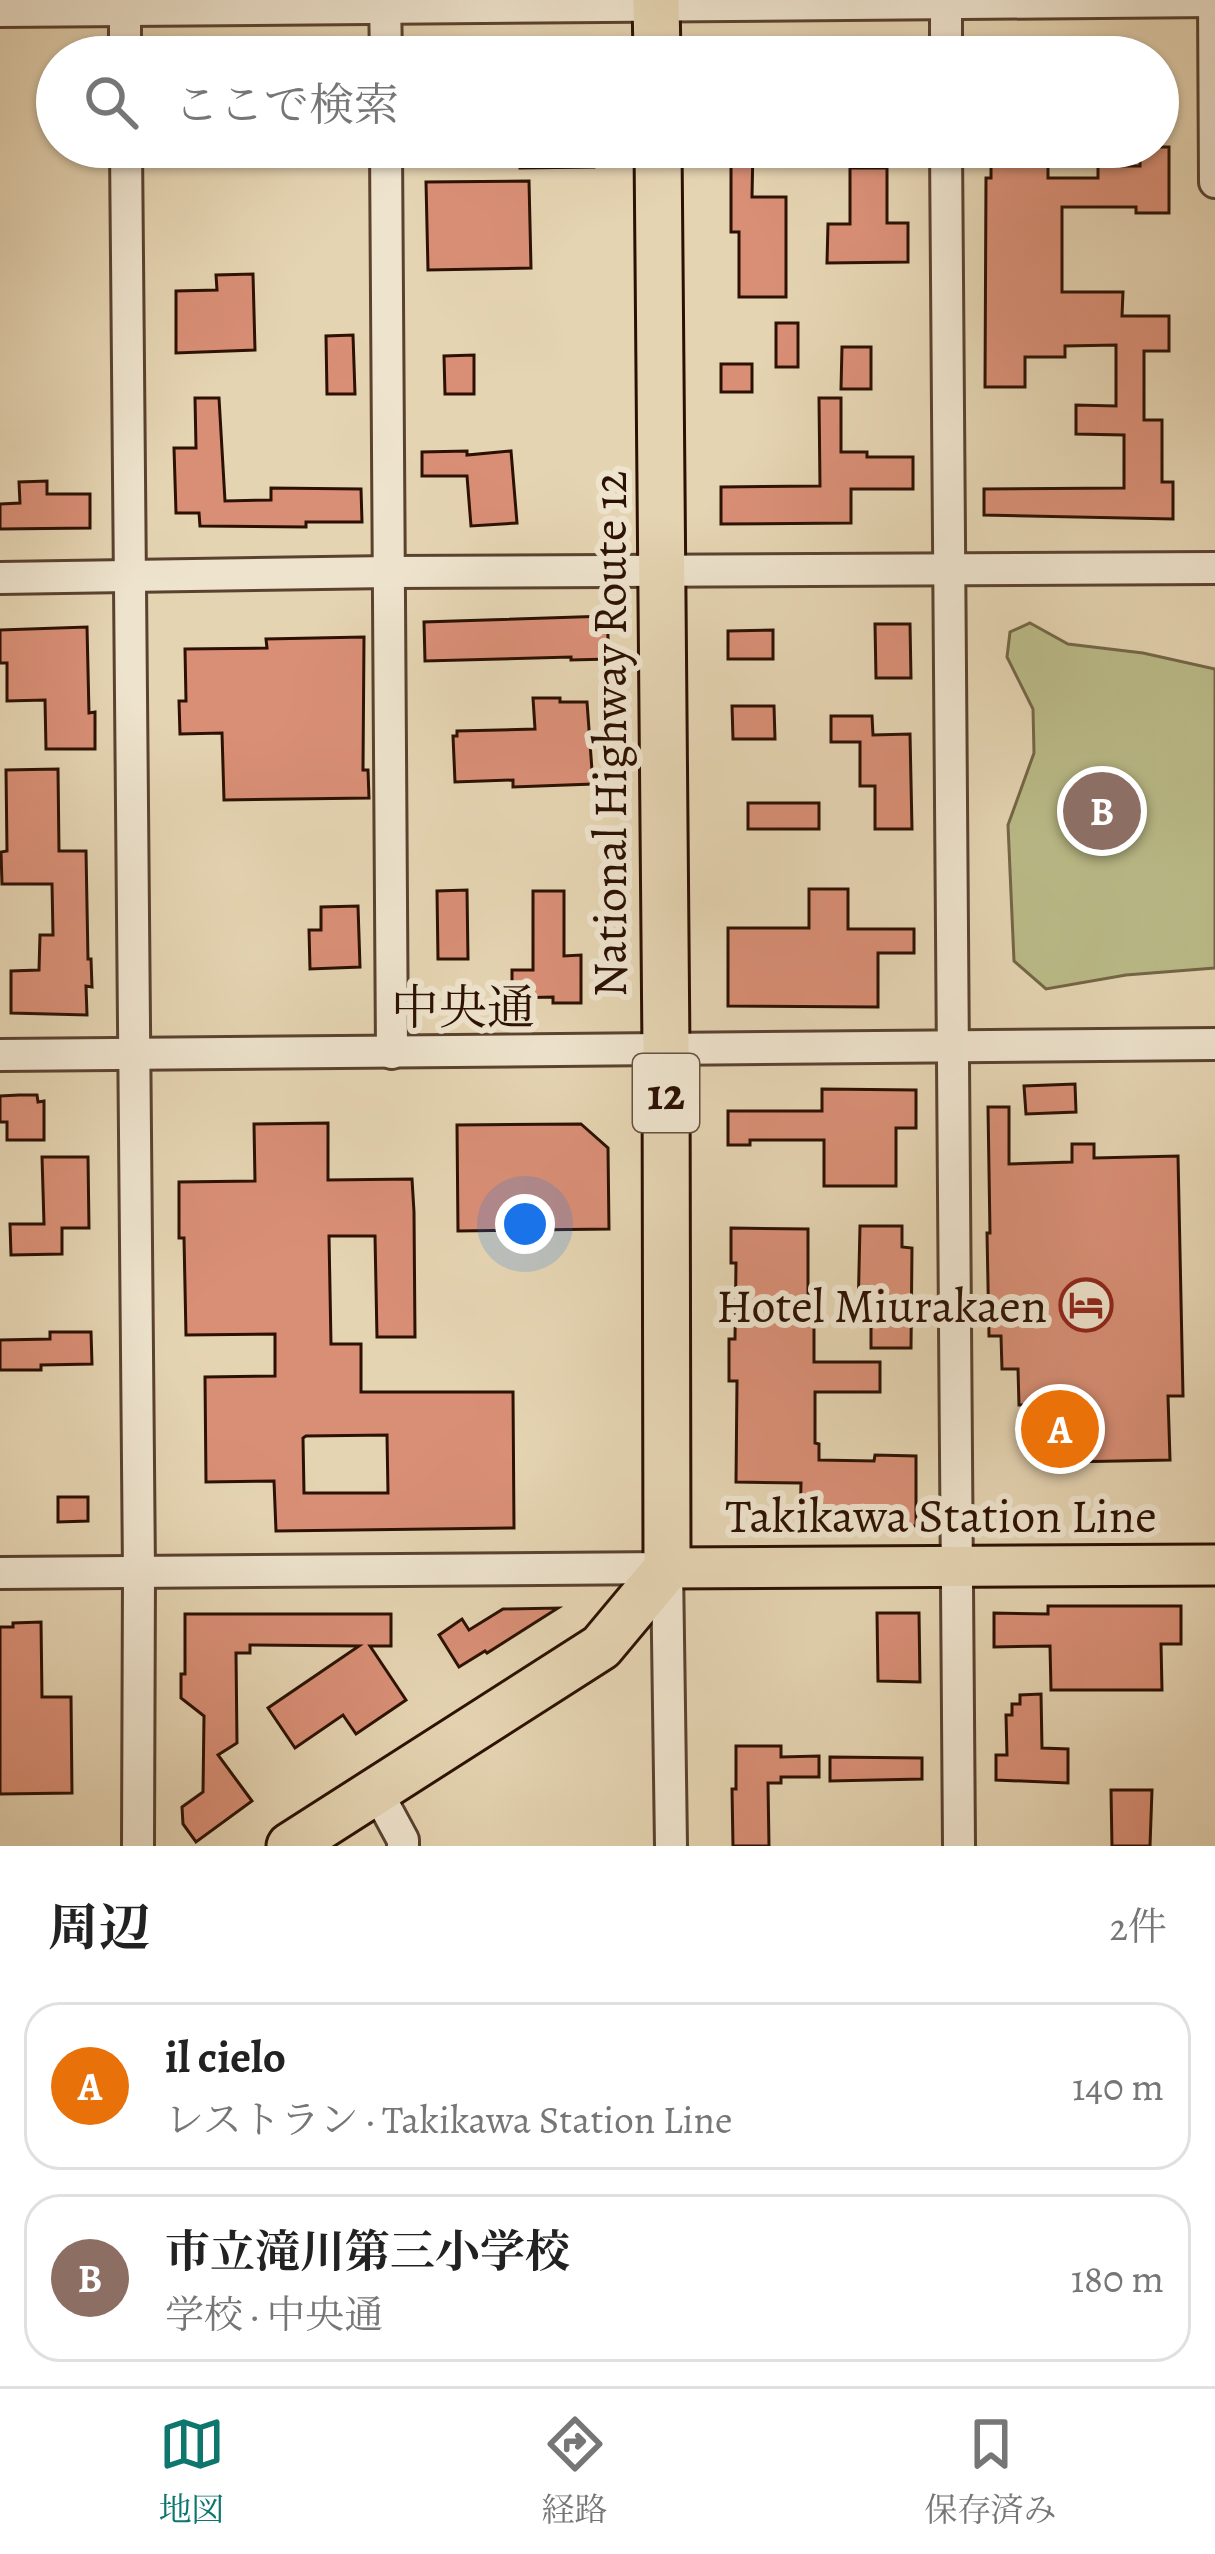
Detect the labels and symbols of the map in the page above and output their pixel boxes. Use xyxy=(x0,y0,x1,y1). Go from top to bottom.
street label: National Highway Route 12 xyxy=(577,471,643,997)
pin: B xyxy=(1063,766,1141,856)
street label: 中央通 xyxy=(391,975,535,1041)
road number: 12 xyxy=(633,1054,699,1132)
your location xyxy=(495,1194,555,1254)
place label: Hotel Miurakaen xyxy=(716,1273,1047,1339)
hotel icon: Hotel Miurakaen xyxy=(1058,1277,1114,1333)
pin: A xyxy=(1021,1384,1099,1474)
street label: Takikawa Station Line xyxy=(725,1483,1157,1549)

